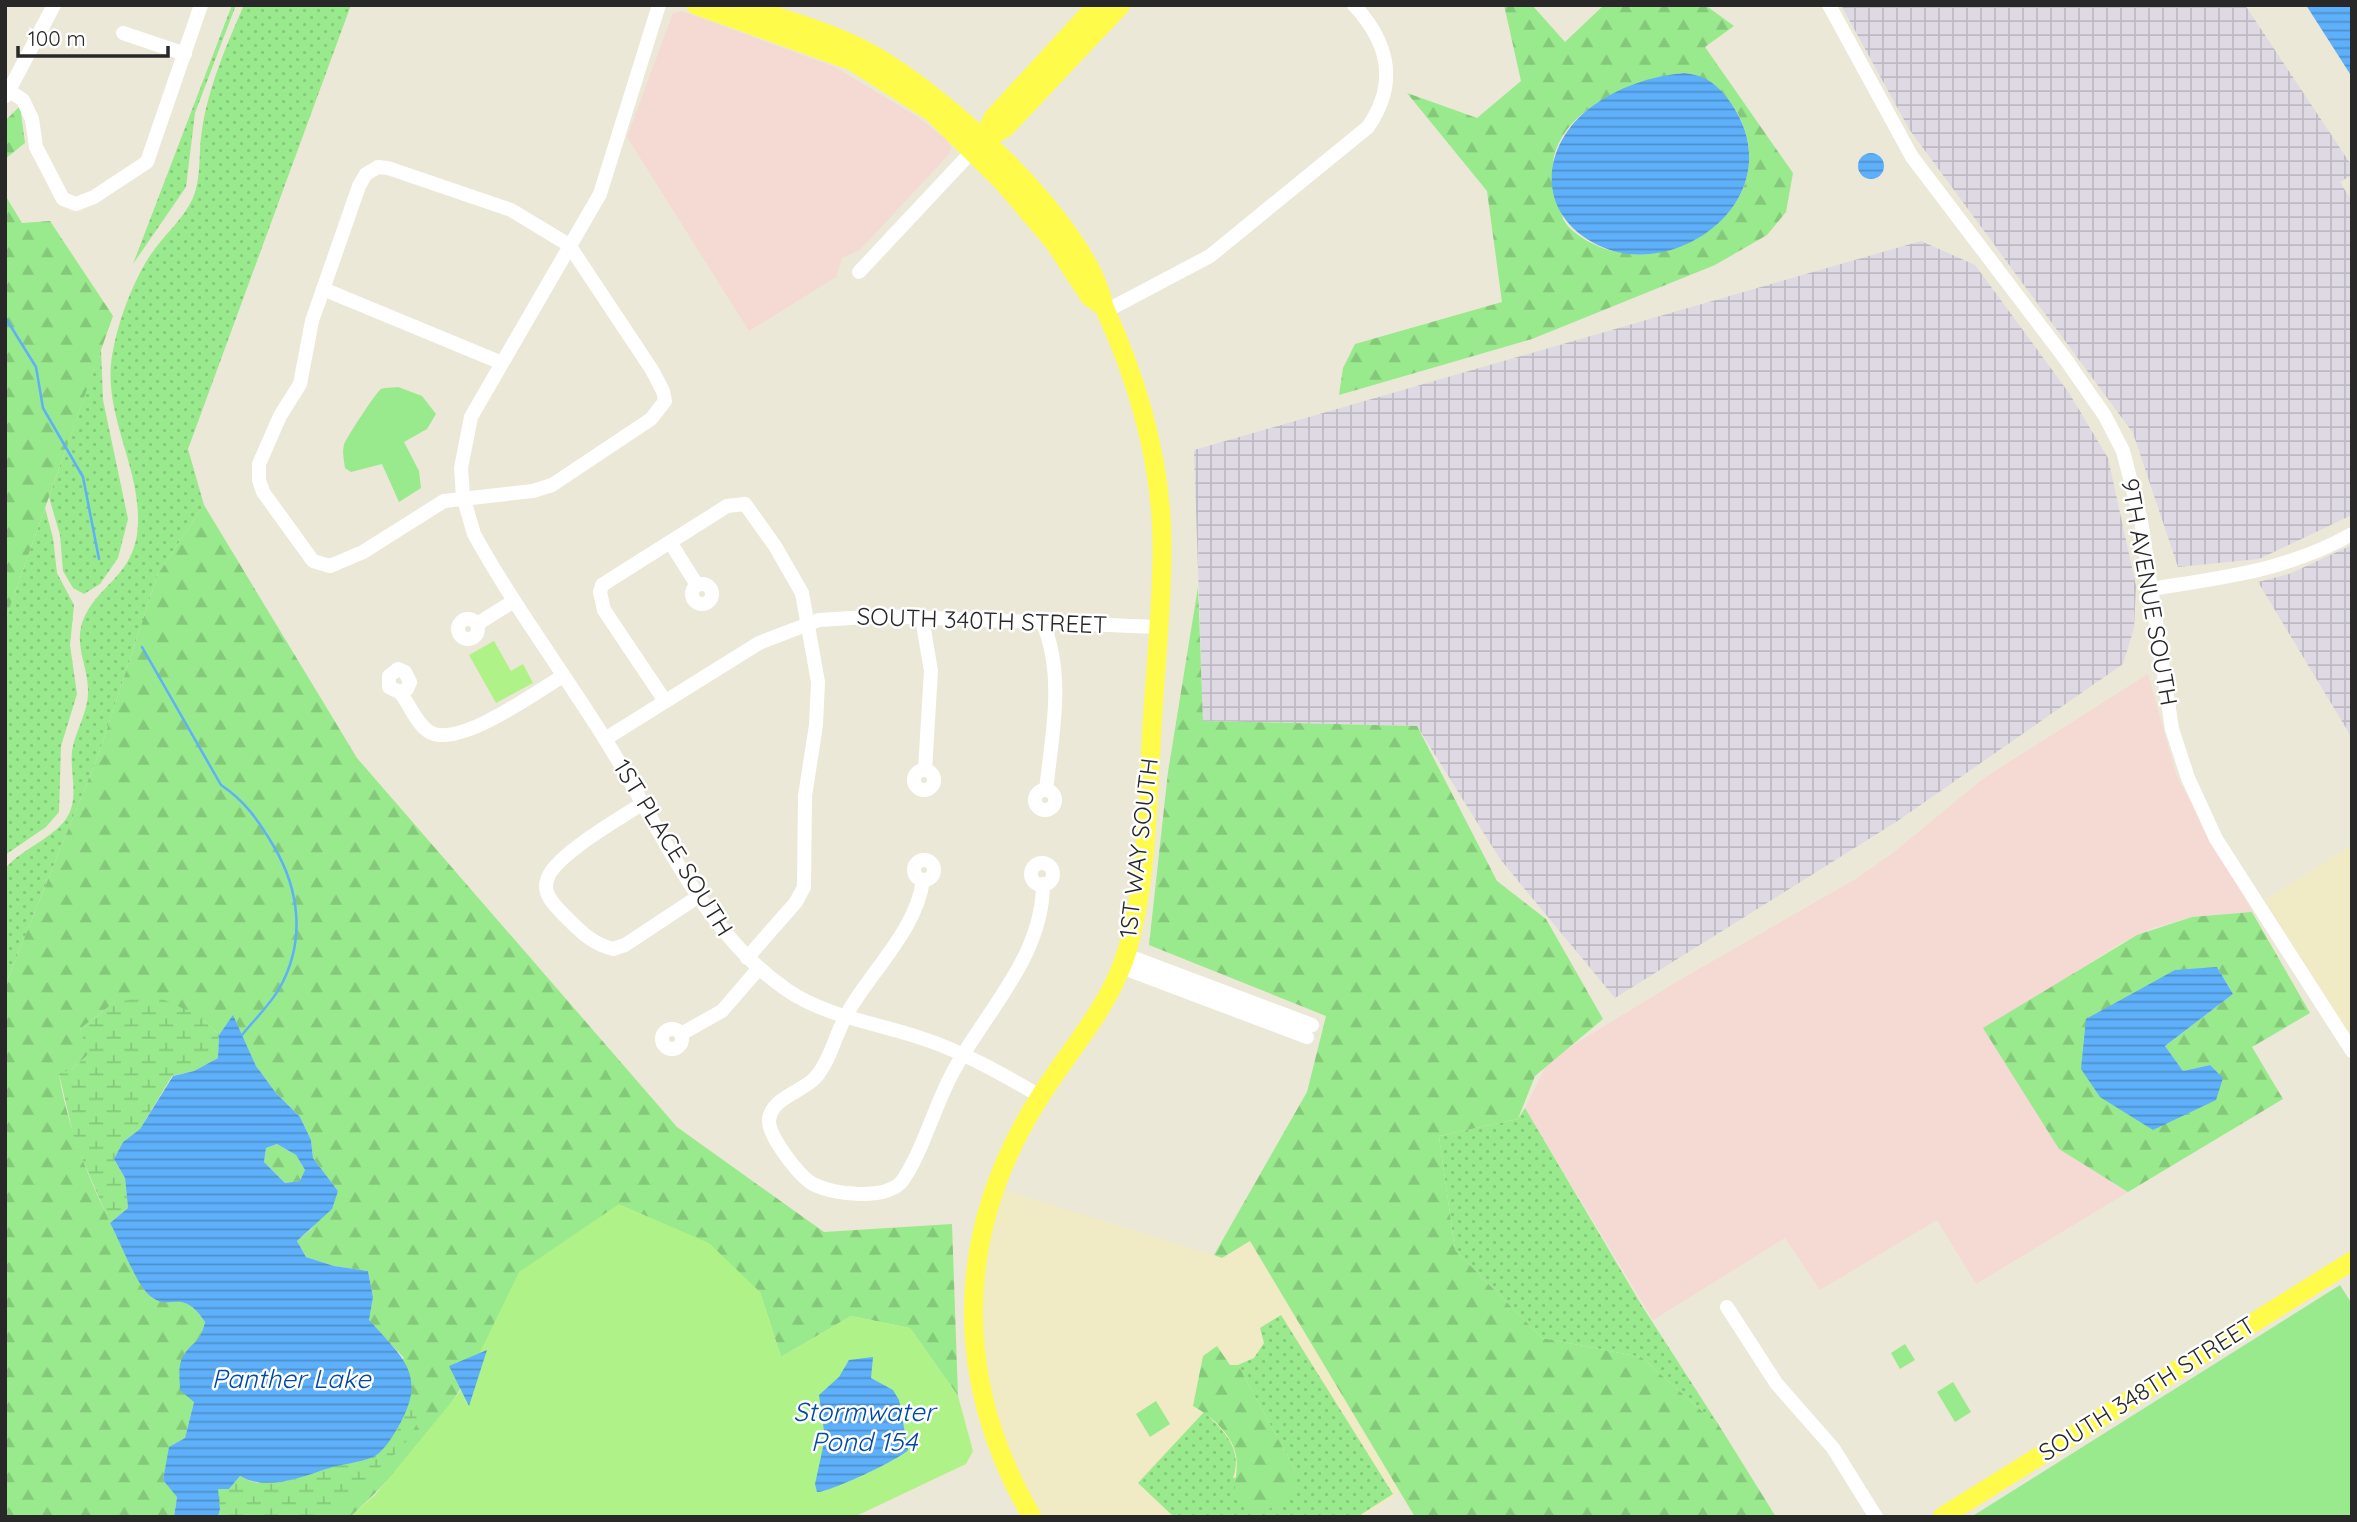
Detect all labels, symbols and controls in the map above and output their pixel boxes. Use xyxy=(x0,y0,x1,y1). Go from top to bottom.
scale bar xyxy=(18,14,168,58)
text: 100 m xyxy=(28,25,86,51)
street label: 9TH AVENUE SOUTH xyxy=(2115,476,2185,708)
street label: SOUTH 340TH STREET xyxy=(856,601,1108,639)
street label: 1ST PLACE SOUTH xyxy=(607,754,740,941)
street label: 1ST WAY SOUTH xyxy=(1112,756,1164,940)
street label: SOUTH 348TH STREET xyxy=(2033,1309,2260,1467)
water label: Panther Lake xyxy=(211,1362,372,1395)
water label: Stormwater Pond 154 xyxy=(793,1395,938,1458)

